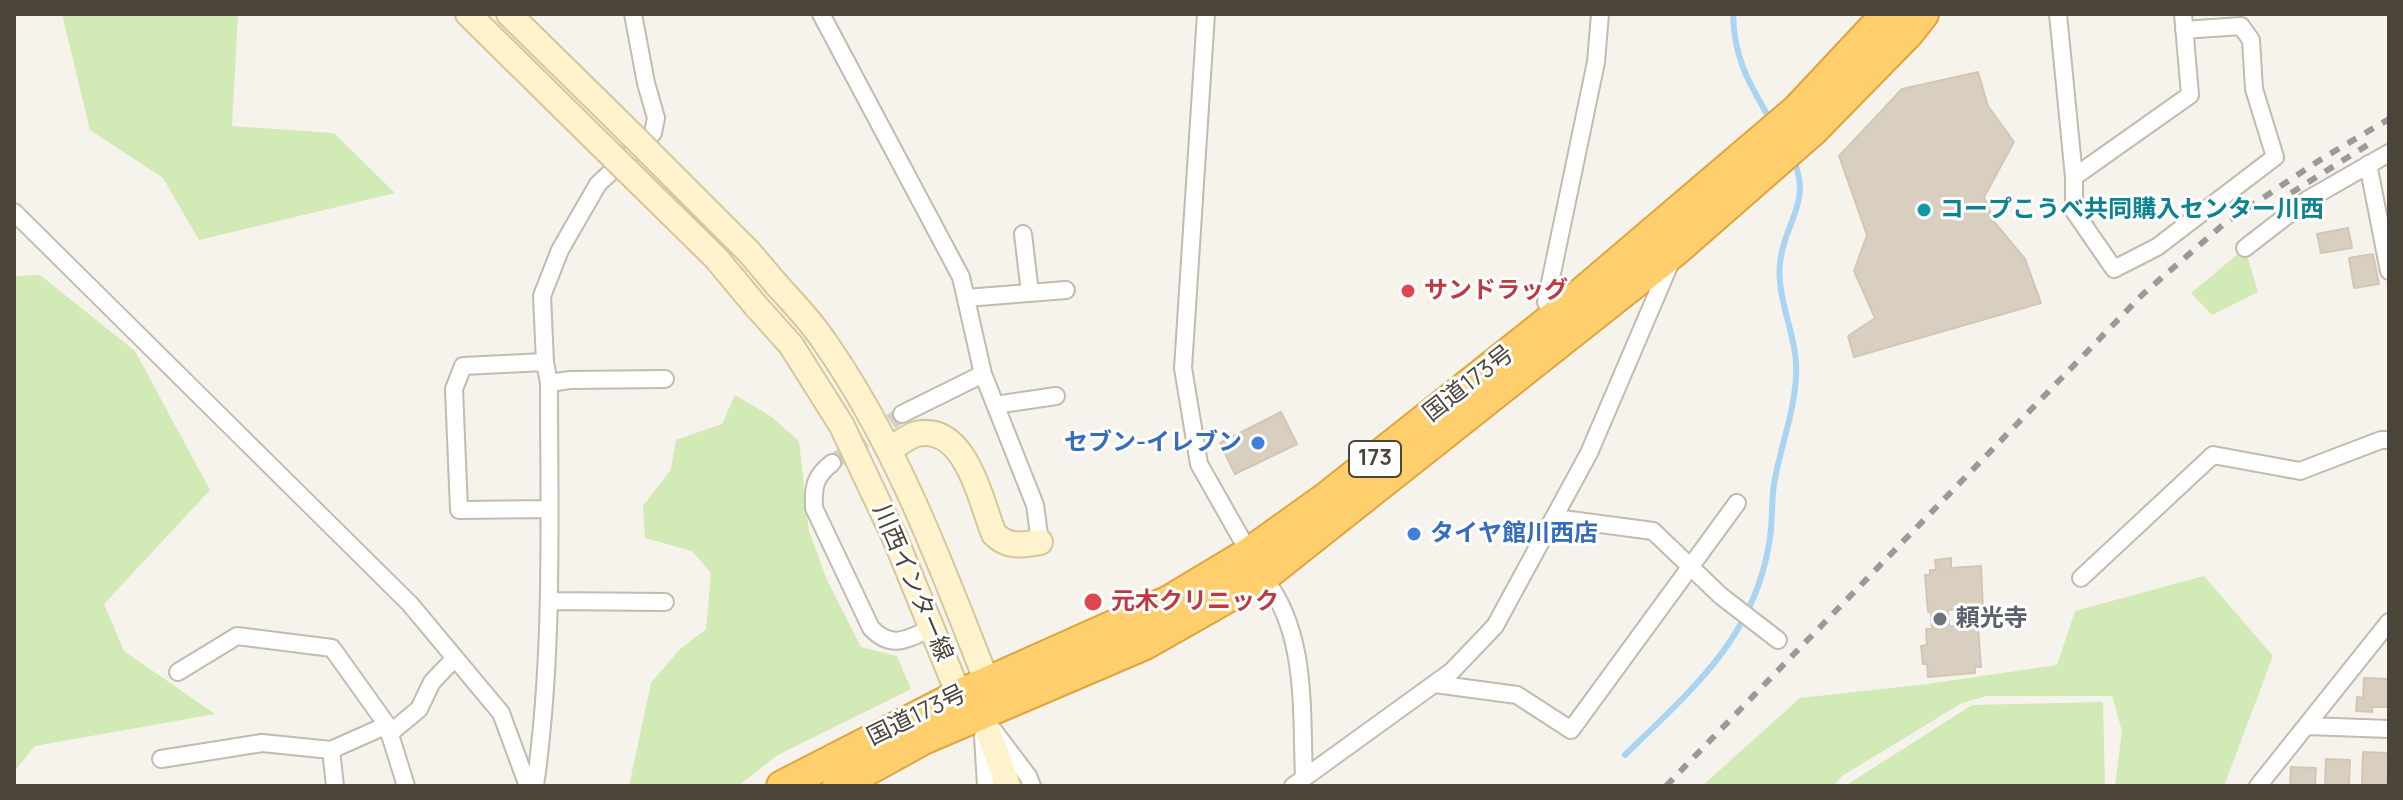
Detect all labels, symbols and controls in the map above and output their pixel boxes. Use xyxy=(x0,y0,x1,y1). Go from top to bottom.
place label: コープこうべ共同購入センター川西 xyxy=(1940,196,2324,224)
marker: コープこうべ共同購入センター川西 xyxy=(1915,201,1933,219)
place label: サンドラッグ xyxy=(1424,277,1568,305)
marker: サンドラッグ xyxy=(1399,282,1417,300)
street label: 国道173号 xyxy=(1418,340,1520,428)
place label: セブン-イレブン xyxy=(1064,429,1242,457)
marker: セブン-イレブン xyxy=(1249,434,1267,452)
road number: 173 xyxy=(1349,441,1401,477)
street label: 川西インター線 xyxy=(866,500,958,666)
place label: タイヤ館川西店 xyxy=(1430,520,1598,548)
marker: タイヤ館川西店 xyxy=(1405,525,1423,543)
place label: 元木クリニック xyxy=(1111,588,1279,616)
marker: 元木クリニック xyxy=(1082,591,1104,613)
place label: 頼光寺 xyxy=(1956,605,2028,633)
marker: 頼光寺 xyxy=(1931,610,1949,628)
street label: 国道173号 xyxy=(863,680,971,752)

